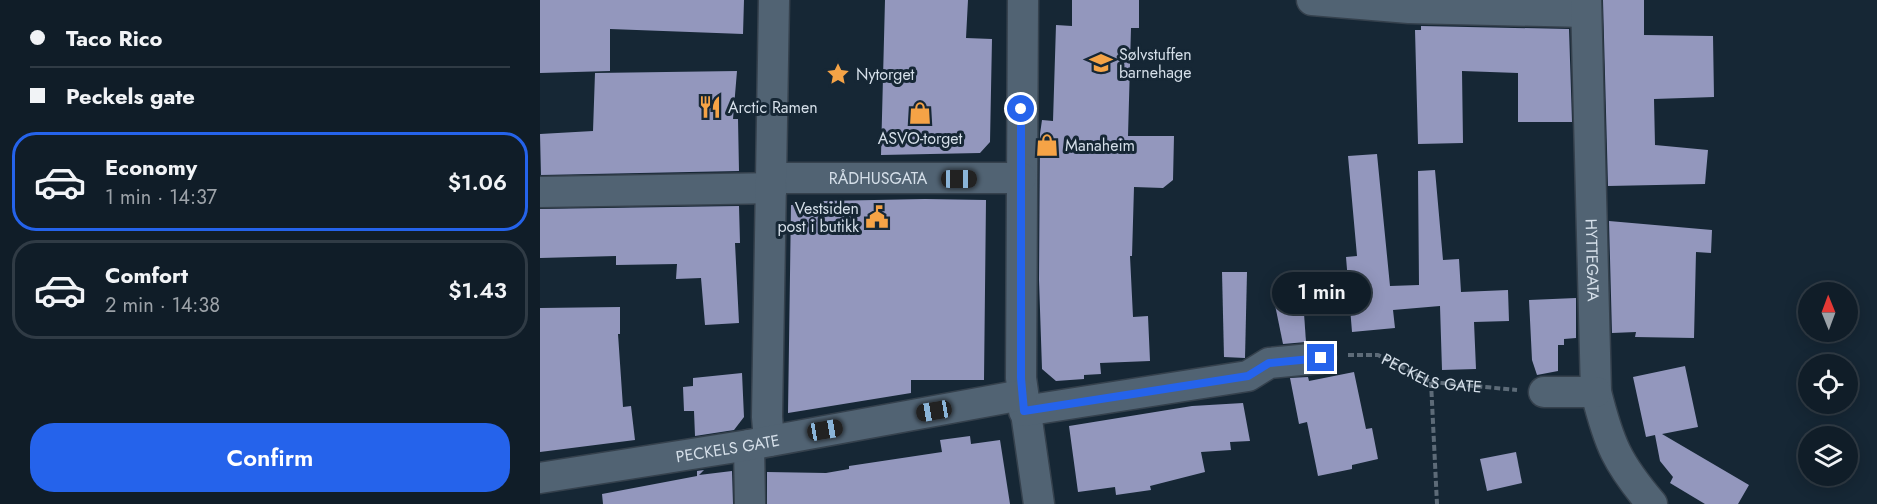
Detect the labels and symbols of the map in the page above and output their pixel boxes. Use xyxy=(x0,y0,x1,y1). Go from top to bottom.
place label: Sølvstuffen barnehage xyxy=(1119,43,1192,84)
school or university icon: Sølvstuffen barnehage xyxy=(1088,50,1114,76)
place icon: Nytorget xyxy=(825,61,851,87)
place label: Nytorget xyxy=(856,63,915,86)
restaurant icon: Arctic Ramen xyxy=(697,94,723,120)
route start xyxy=(1007,95,1034,122)
place label: Arctic Ramen xyxy=(728,96,818,119)
shop icon: ASVO-torget xyxy=(907,100,933,126)
place label: ASVO-torget xyxy=(878,127,962,150)
shop icon: Manaheim xyxy=(1034,132,1060,158)
place label: Manaheim xyxy=(1065,134,1135,157)
street label: RÅDHUSGATA xyxy=(829,167,928,190)
car xyxy=(941,170,977,188)
place label: Vestsiden post i butikk xyxy=(777,197,860,238)
public building icon: Vestsiden post i butikk xyxy=(864,204,890,230)
street label: HYTTEGATA xyxy=(1580,218,1605,302)
callout: 1 min xyxy=(1272,271,1370,313)
north arrow xyxy=(1798,282,1858,342)
route end xyxy=(1307,344,1334,371)
street label: PECKELS GATE xyxy=(1378,347,1483,398)
car xyxy=(915,399,953,423)
car xyxy=(806,418,844,442)
street label: PECKELS GATE xyxy=(674,428,781,468)

